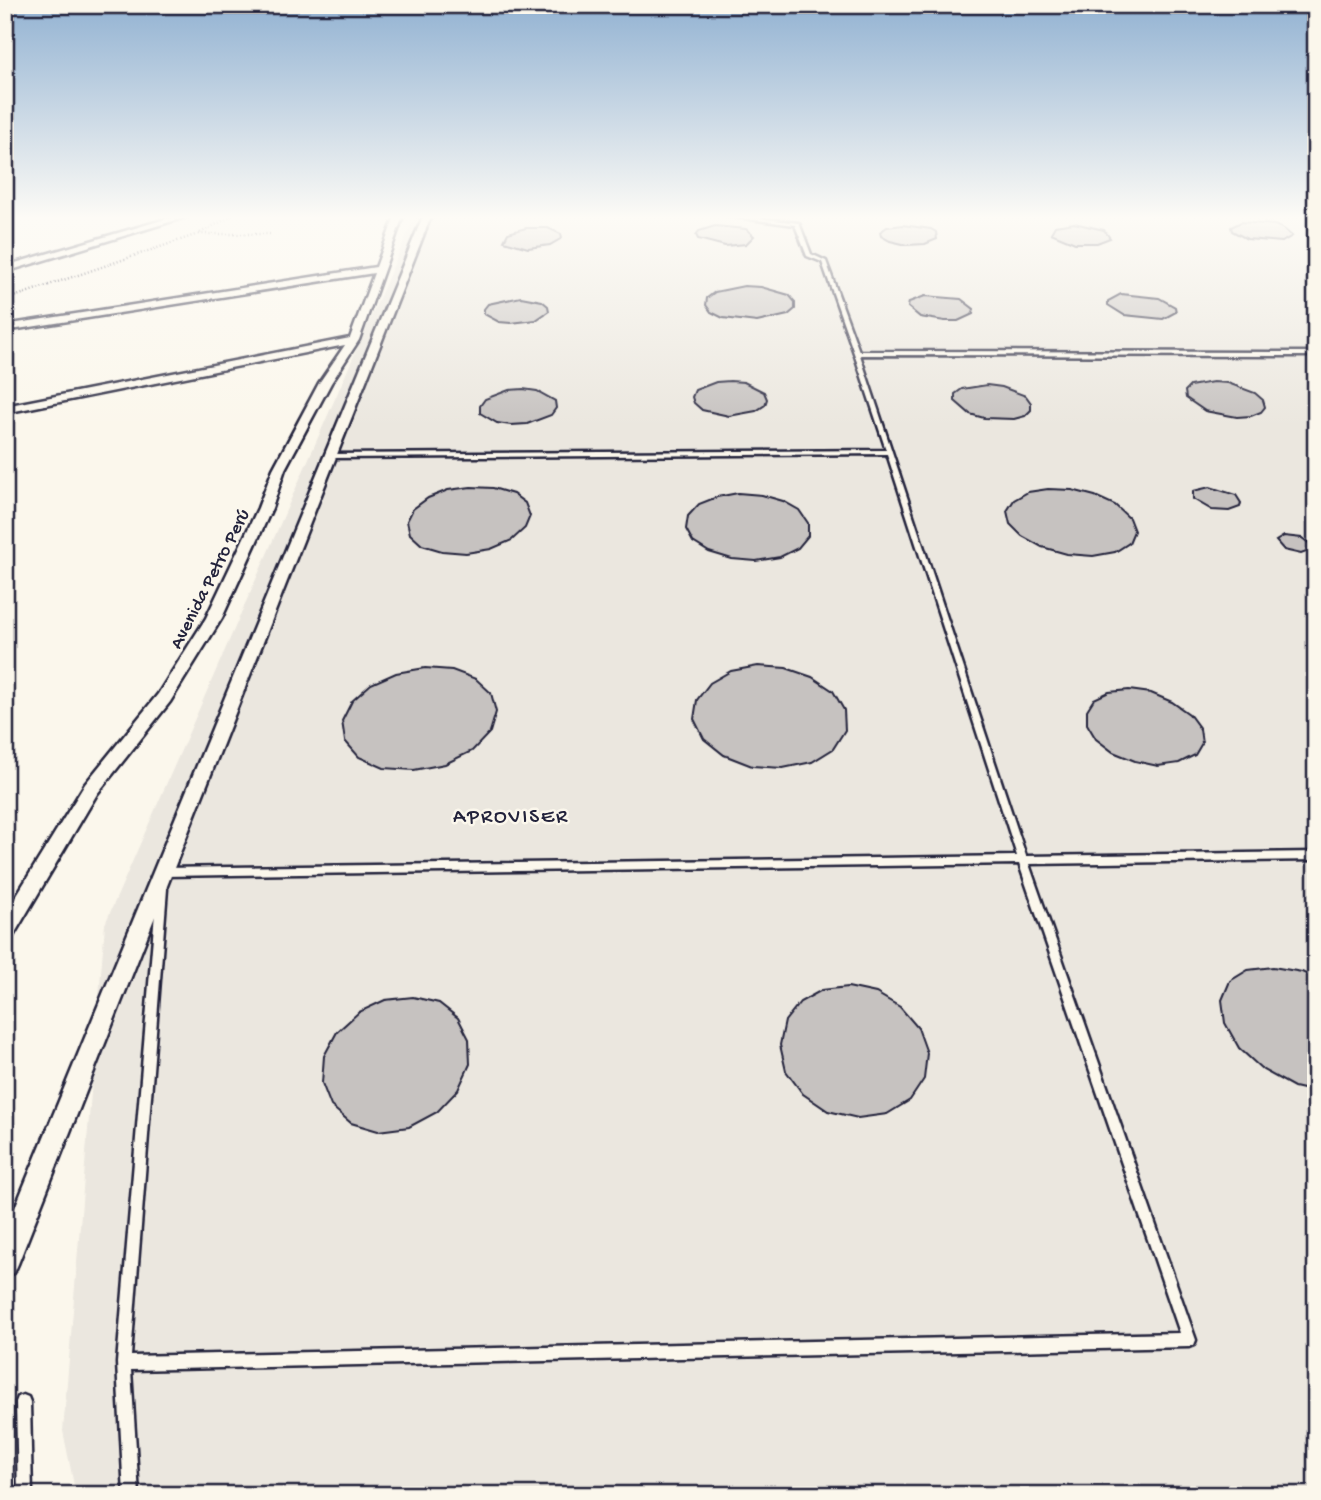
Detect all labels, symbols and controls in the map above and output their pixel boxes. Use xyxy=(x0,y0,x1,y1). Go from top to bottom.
street label: Avenida Petro Perú xyxy=(166,506,256,653)
district label: APROVISER xyxy=(453,806,569,831)

